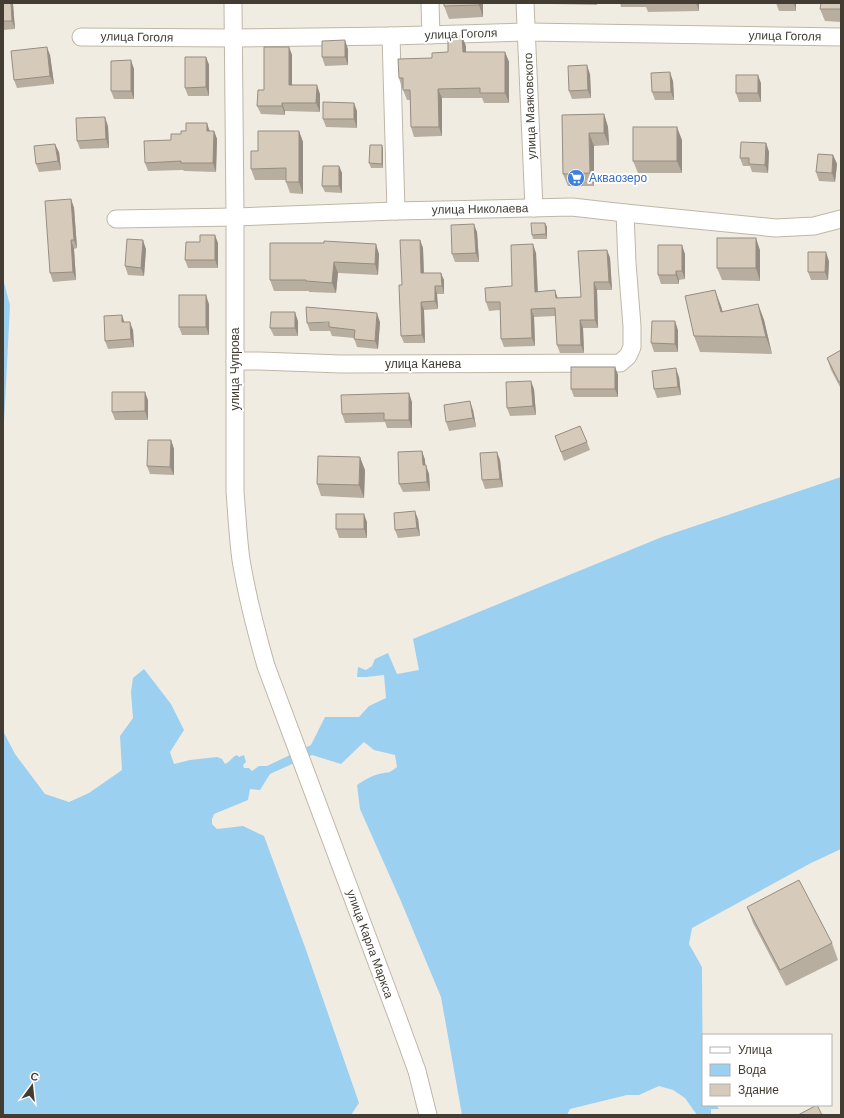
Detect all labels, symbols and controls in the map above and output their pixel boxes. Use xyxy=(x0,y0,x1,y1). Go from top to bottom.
street label: улица Гоголя xyxy=(424,26,498,42)
street label: улица Гоголя xyxy=(749,28,821,44)
street label: улица Гоголя xyxy=(101,29,173,45)
street label: улица Маяковского xyxy=(521,52,539,160)
supermarket icon: Акваозеро xyxy=(566,168,586,188)
place label: Акваозеро xyxy=(589,171,647,185)
street label: улица Николаева xyxy=(432,201,529,217)
street label: улица Чупрова xyxy=(228,327,242,411)
street label: улица Канева xyxy=(385,357,461,371)
street label: улица Карла Маркса xyxy=(344,888,396,1001)
legend xyxy=(702,1034,832,1106)
text: Улица xyxy=(738,1043,772,1057)
text: Вода xyxy=(738,1063,766,1077)
north arrow xyxy=(12,1066,52,1106)
text: С xyxy=(29,1070,40,1083)
text: Здание xyxy=(738,1083,779,1097)

